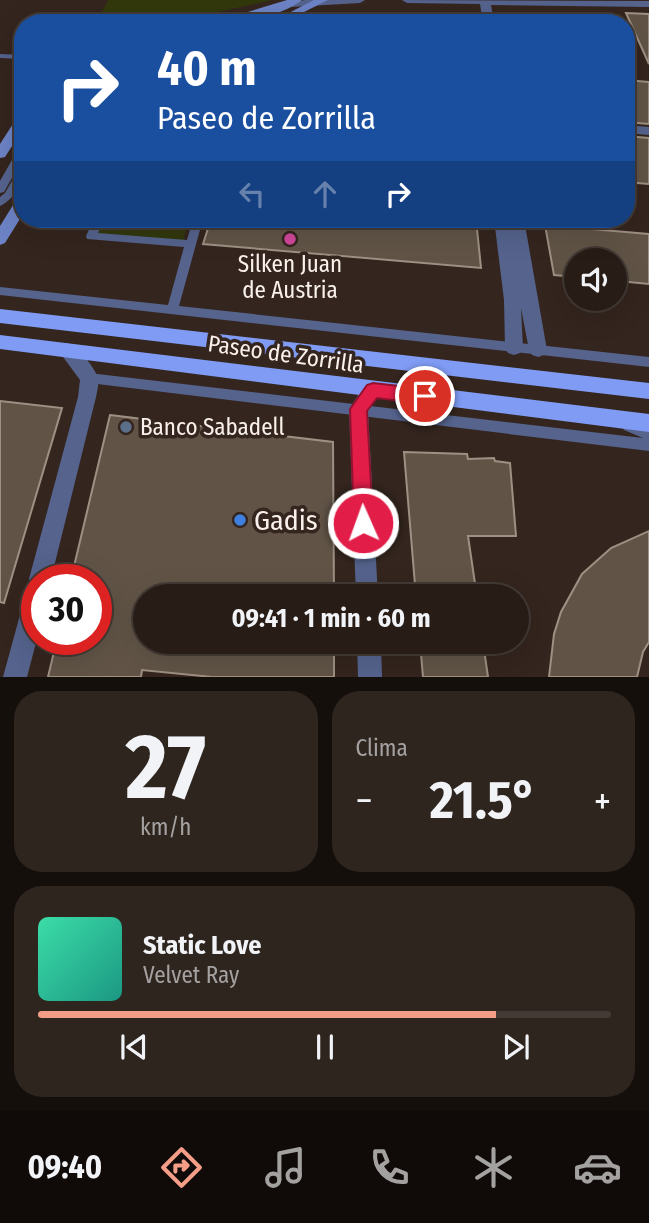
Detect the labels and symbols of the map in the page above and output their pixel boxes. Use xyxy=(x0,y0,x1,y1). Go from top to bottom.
marker: Silken Juan de Austria xyxy=(282,231,298,247)
place label: Silken Juan de Austria xyxy=(238,250,342,304)
street label: Paseo de Zorrilla xyxy=(206,329,366,379)
pin xyxy=(395,366,455,426)
place label: Banco Sabadell xyxy=(140,413,285,441)
marker: Banco Sabadell xyxy=(118,419,134,435)
position arrow xyxy=(326,486,400,560)
place label: Gadis xyxy=(254,504,318,537)
marker: Gadis xyxy=(232,512,248,528)
speed limit sign: 30 xyxy=(21,564,112,655)

